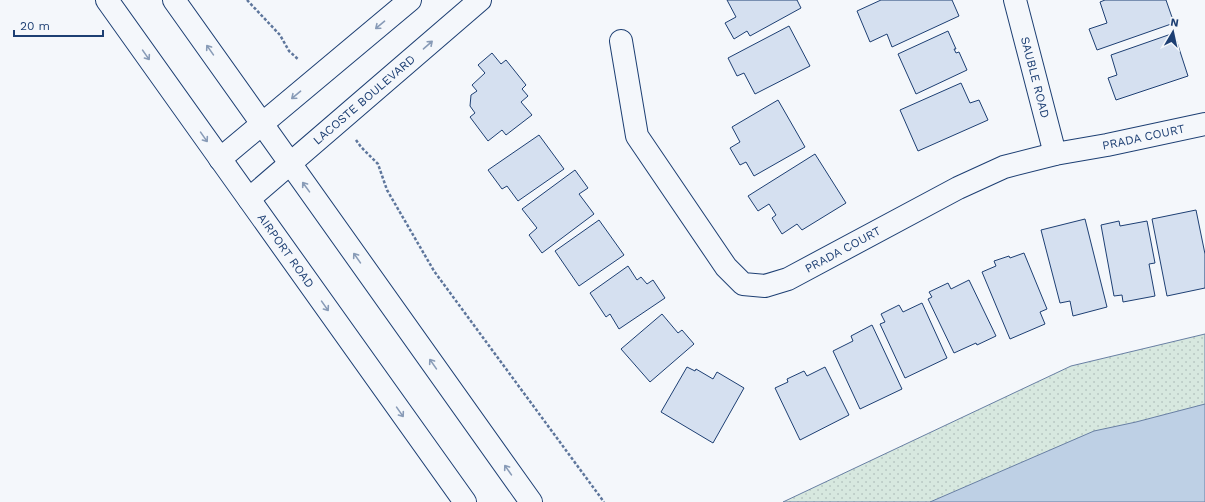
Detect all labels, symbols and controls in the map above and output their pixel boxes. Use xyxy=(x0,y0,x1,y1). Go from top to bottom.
scale bar xyxy=(14,12,103,38)
north arrow xyxy=(1153,12,1193,52)
text: N xyxy=(1169,16,1180,30)
text: 20 m xyxy=(20,19,50,33)
one-way arrow xyxy=(375,20,386,29)
street label: SAUBLE ROAD xyxy=(1018,35,1052,120)
one-way arrow xyxy=(423,40,433,49)
one-way arrow xyxy=(205,45,214,56)
one-way arrow xyxy=(142,49,150,60)
street label: LACOSTE BOULEVARD xyxy=(310,52,418,148)
one-way arrow xyxy=(290,90,301,99)
street label: PRADA COURT xyxy=(1101,122,1186,153)
one-way arrow xyxy=(200,131,208,142)
one-way arrow xyxy=(302,181,310,192)
street label: AIRPORT ROAD xyxy=(255,211,317,291)
street label: PRADA COURT xyxy=(802,224,883,276)
one-way arrow xyxy=(353,253,361,264)
one-way arrow xyxy=(321,300,329,311)
one-way arrow xyxy=(429,359,437,370)
one-way arrow xyxy=(396,406,404,417)
one-way arrow xyxy=(504,465,512,476)

